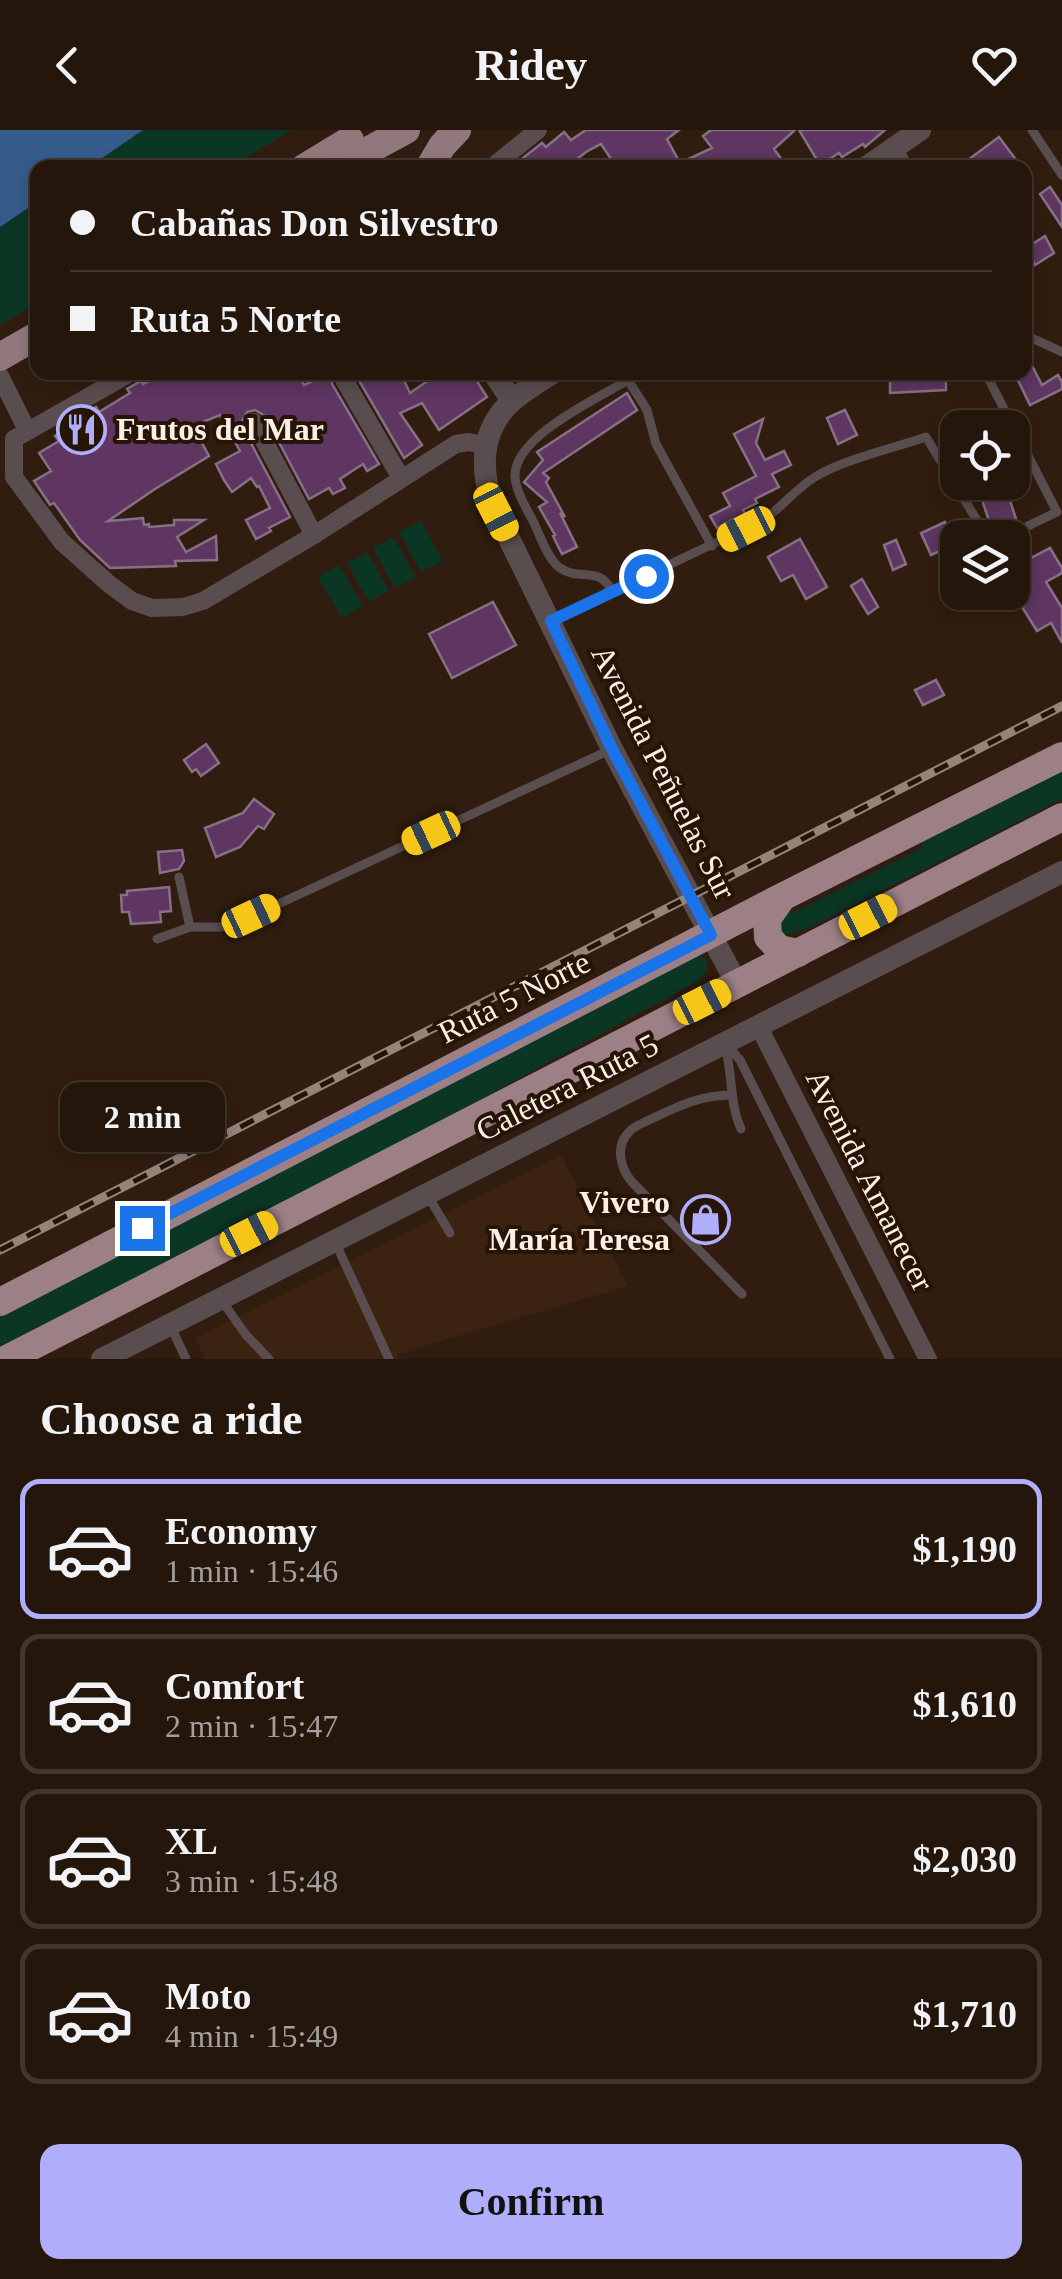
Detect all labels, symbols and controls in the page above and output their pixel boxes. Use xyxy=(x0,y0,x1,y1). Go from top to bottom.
icon: back xyxy=(40,38,95,93)
icon: heart xyxy=(967,38,1022,93)
text: Ridey xyxy=(475,40,587,90)
text: Cabañas Don Silvestro xyxy=(130,202,499,244)
text: Ruta 5 Norte xyxy=(130,298,341,340)
restaurant icon: Frutos del Mar xyxy=(55,403,107,455)
map controls xyxy=(940,410,1030,610)
button: locate xyxy=(940,410,1030,500)
place label: Frutos del Mar xyxy=(116,411,324,447)
car xyxy=(469,478,523,546)
car xyxy=(712,502,780,556)
button: layers xyxy=(940,520,1030,610)
route start xyxy=(624,554,669,599)
street label: Avenida Peñuelas Sur xyxy=(584,639,744,905)
car xyxy=(397,807,465,859)
car xyxy=(217,890,285,942)
car xyxy=(834,890,902,944)
street label: Ruta 5 Norte xyxy=(432,943,596,1051)
car xyxy=(668,975,736,1029)
street label: Caletera Ruta 5 xyxy=(470,1026,664,1148)
street label: Avenida Amanecer xyxy=(799,1063,942,1297)
callout: 2 min xyxy=(59,1083,224,1153)
text: 2 min xyxy=(104,1099,181,1135)
place label: Vivero María Teresa xyxy=(488,1184,670,1257)
shop icon: Vivero María Teresa xyxy=(679,1194,731,1246)
route end xyxy=(120,1206,165,1251)
car xyxy=(215,1207,283,1261)
text: Choose a ride xyxy=(40,1394,303,1444)
icon: car xyxy=(45,1504,135,1594)
text: Economy xyxy=(165,1510,317,1552)
text: $1,190 xyxy=(913,1528,1017,1570)
text: 1 min · 15:46 xyxy=(165,1553,338,1589)
icon: car xyxy=(45,1659,135,1749)
text: Comfort xyxy=(165,1665,304,1707)
text: $1,610 xyxy=(913,1683,1017,1725)
text: 2 min · 15:47 xyxy=(165,1708,338,1744)
icon: car xyxy=(45,1814,135,1904)
text: XL xyxy=(165,1820,218,1862)
text: $2,030 xyxy=(913,1838,1017,1880)
text: 3 min · 15:48 xyxy=(165,1863,338,1899)
icon: car xyxy=(45,1969,135,2059)
text: Moto xyxy=(165,1975,252,2017)
text: $1,710 xyxy=(913,1993,1017,2035)
text: 4 min · 15:49 xyxy=(165,2018,338,2054)
button: Confirm xyxy=(40,2144,1022,2259)

